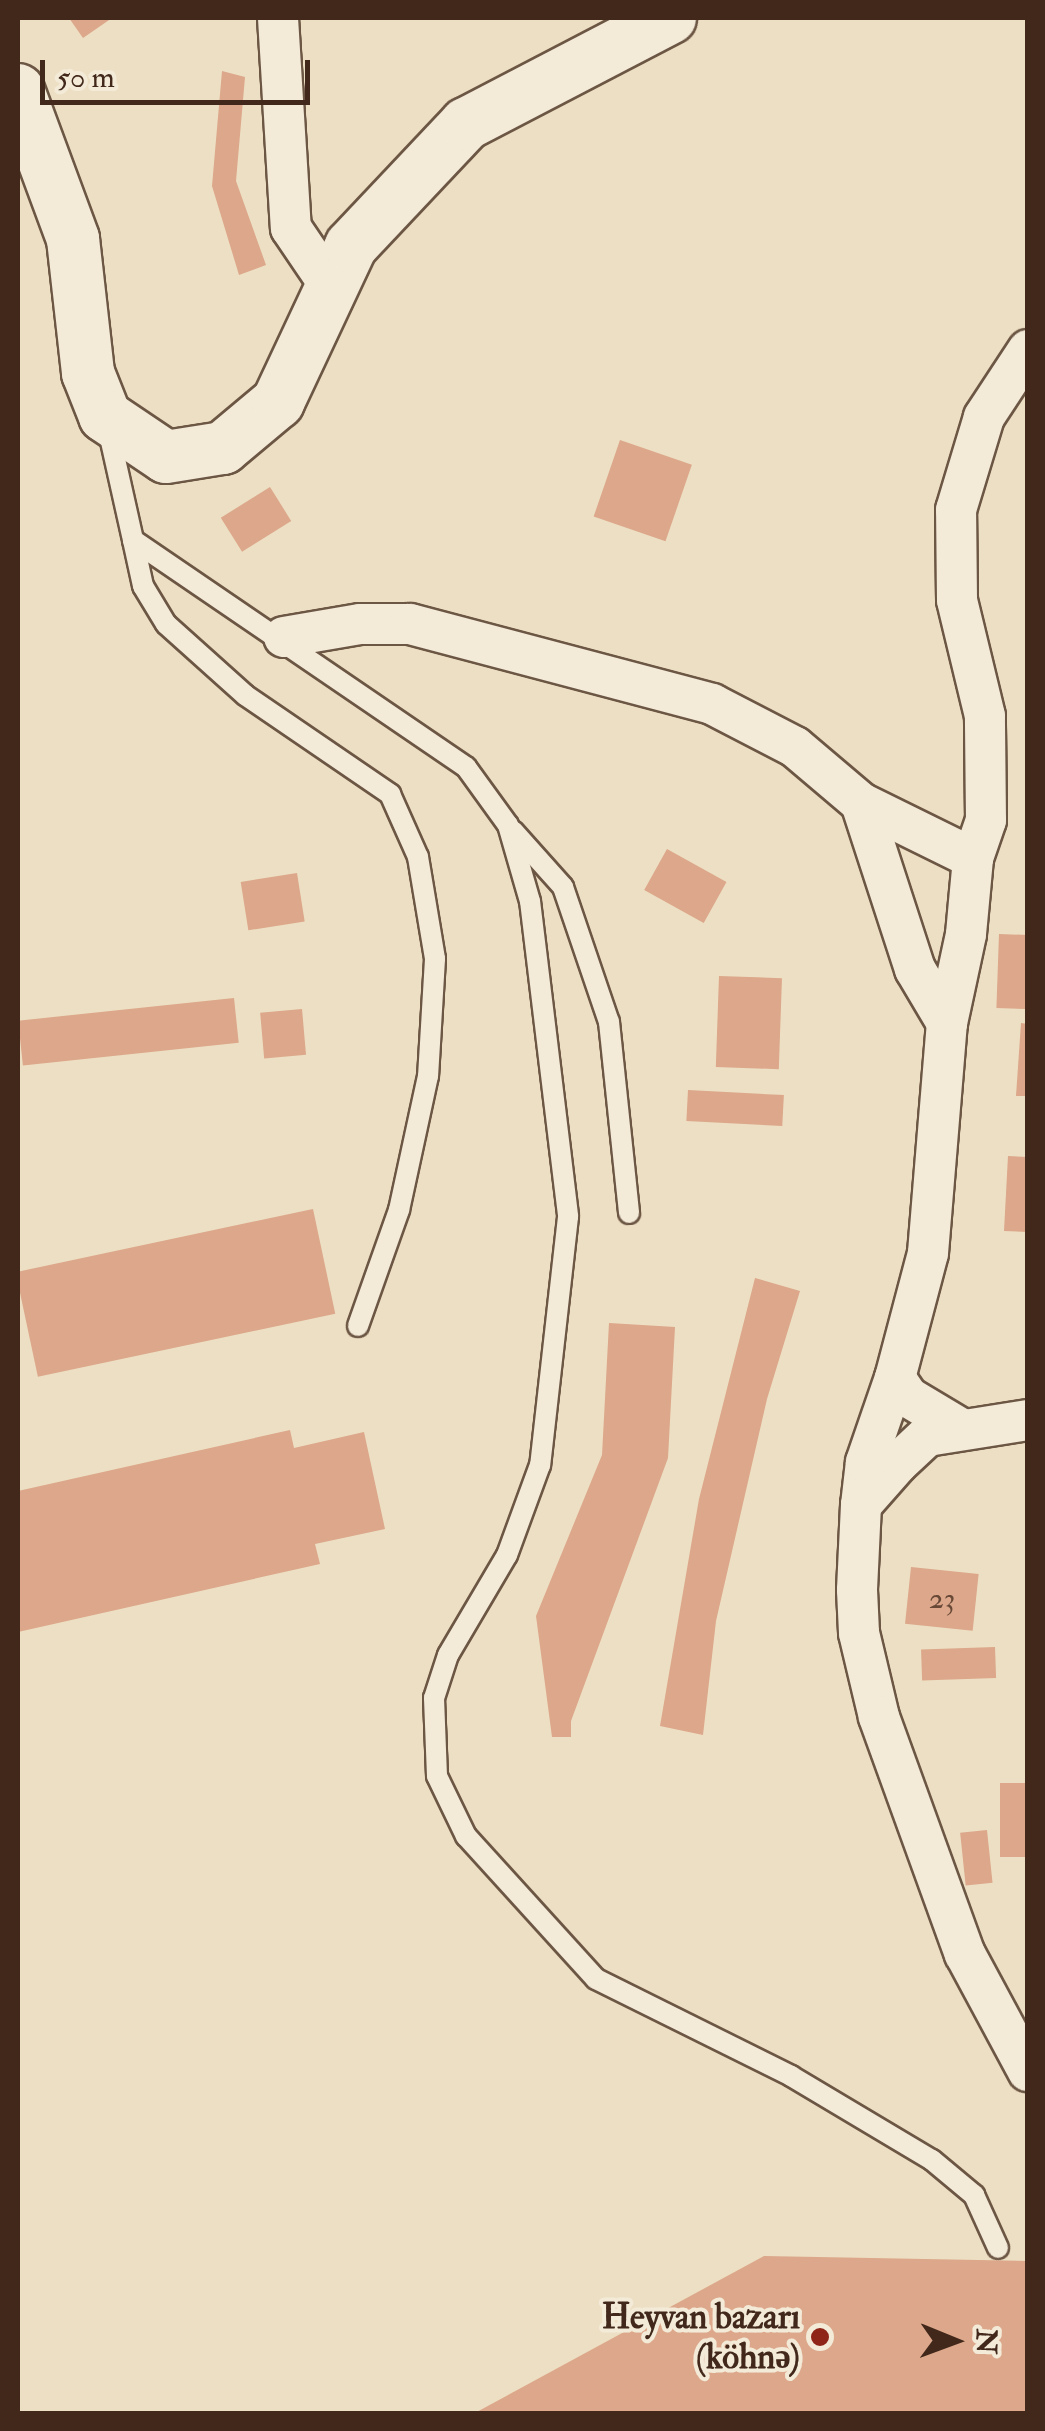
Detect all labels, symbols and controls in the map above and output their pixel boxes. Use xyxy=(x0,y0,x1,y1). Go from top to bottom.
scale bar xyxy=(45,40,315,102)
text: 50 m xyxy=(57,59,115,96)
house number: 23 xyxy=(929,1581,955,1617)
north arrow xyxy=(905,2291,1005,2391)
place label: Heyvan bazarı (köhnə) xyxy=(602,2296,800,2378)
marker: Heyvan bazarı (köhnə) xyxy=(809,2326,831,2348)
text: N xyxy=(968,2329,1003,2354)

